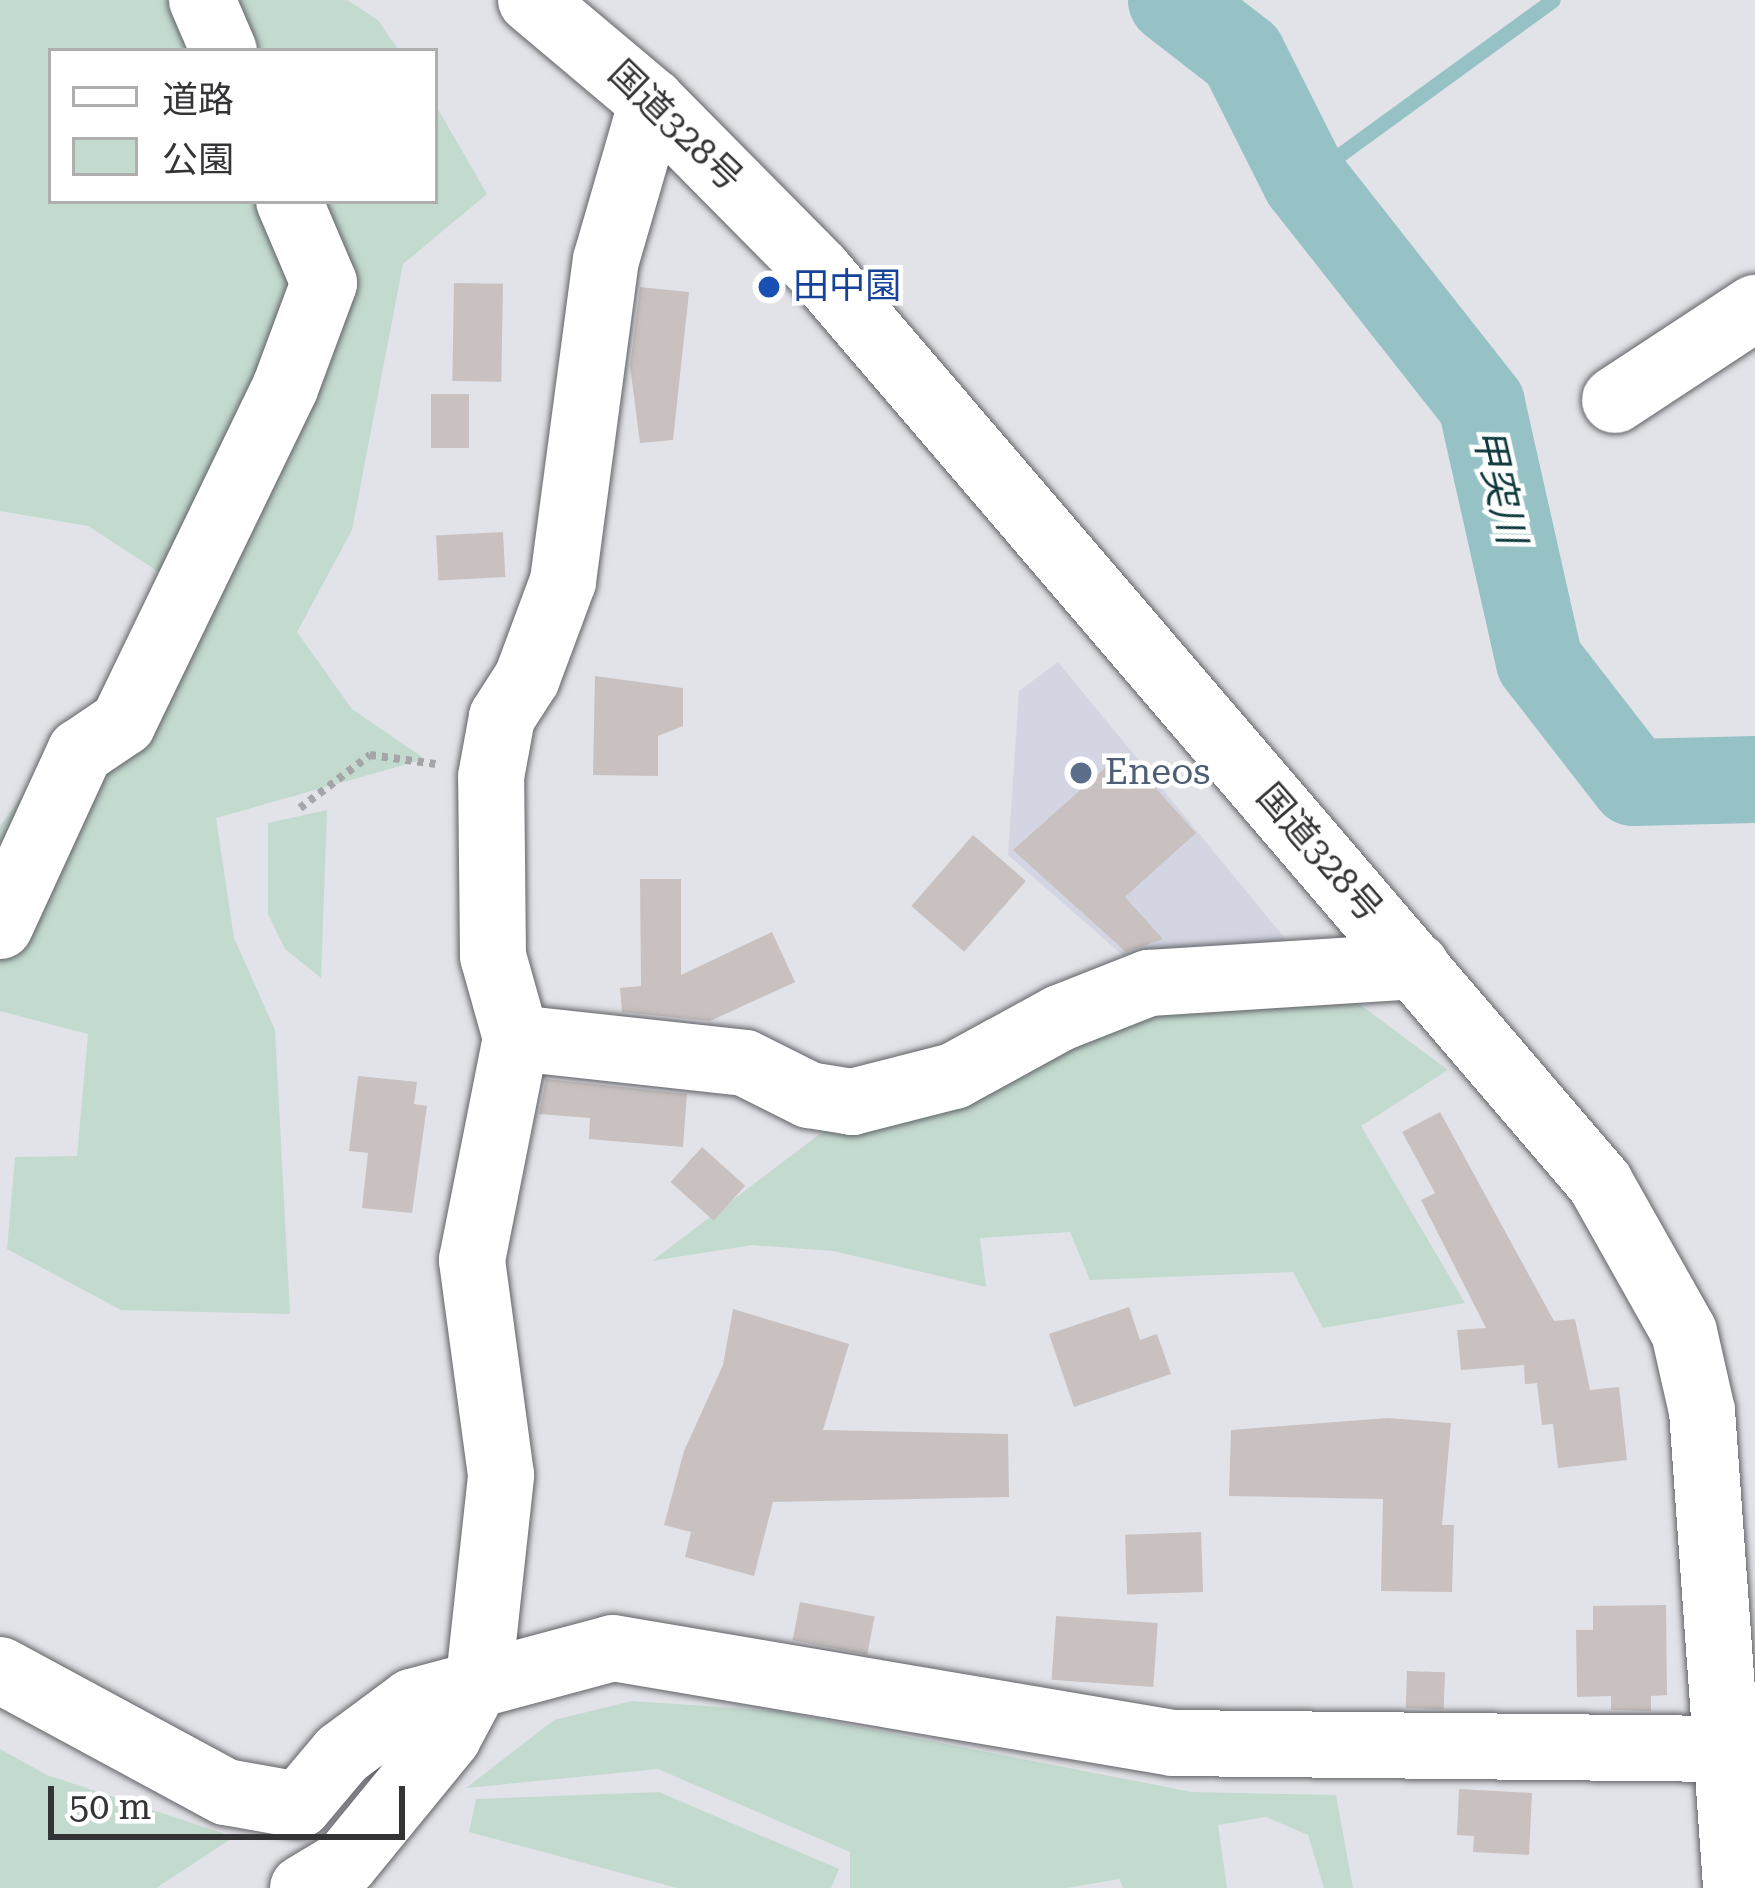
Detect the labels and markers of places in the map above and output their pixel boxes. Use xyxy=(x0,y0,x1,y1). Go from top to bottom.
place label: 田中園 xyxy=(793,265,901,309)
marker: 田中園 xyxy=(756,274,782,300)
place label: Eneos xyxy=(1105,751,1210,795)
marker: Eneos xyxy=(1068,760,1094,786)

